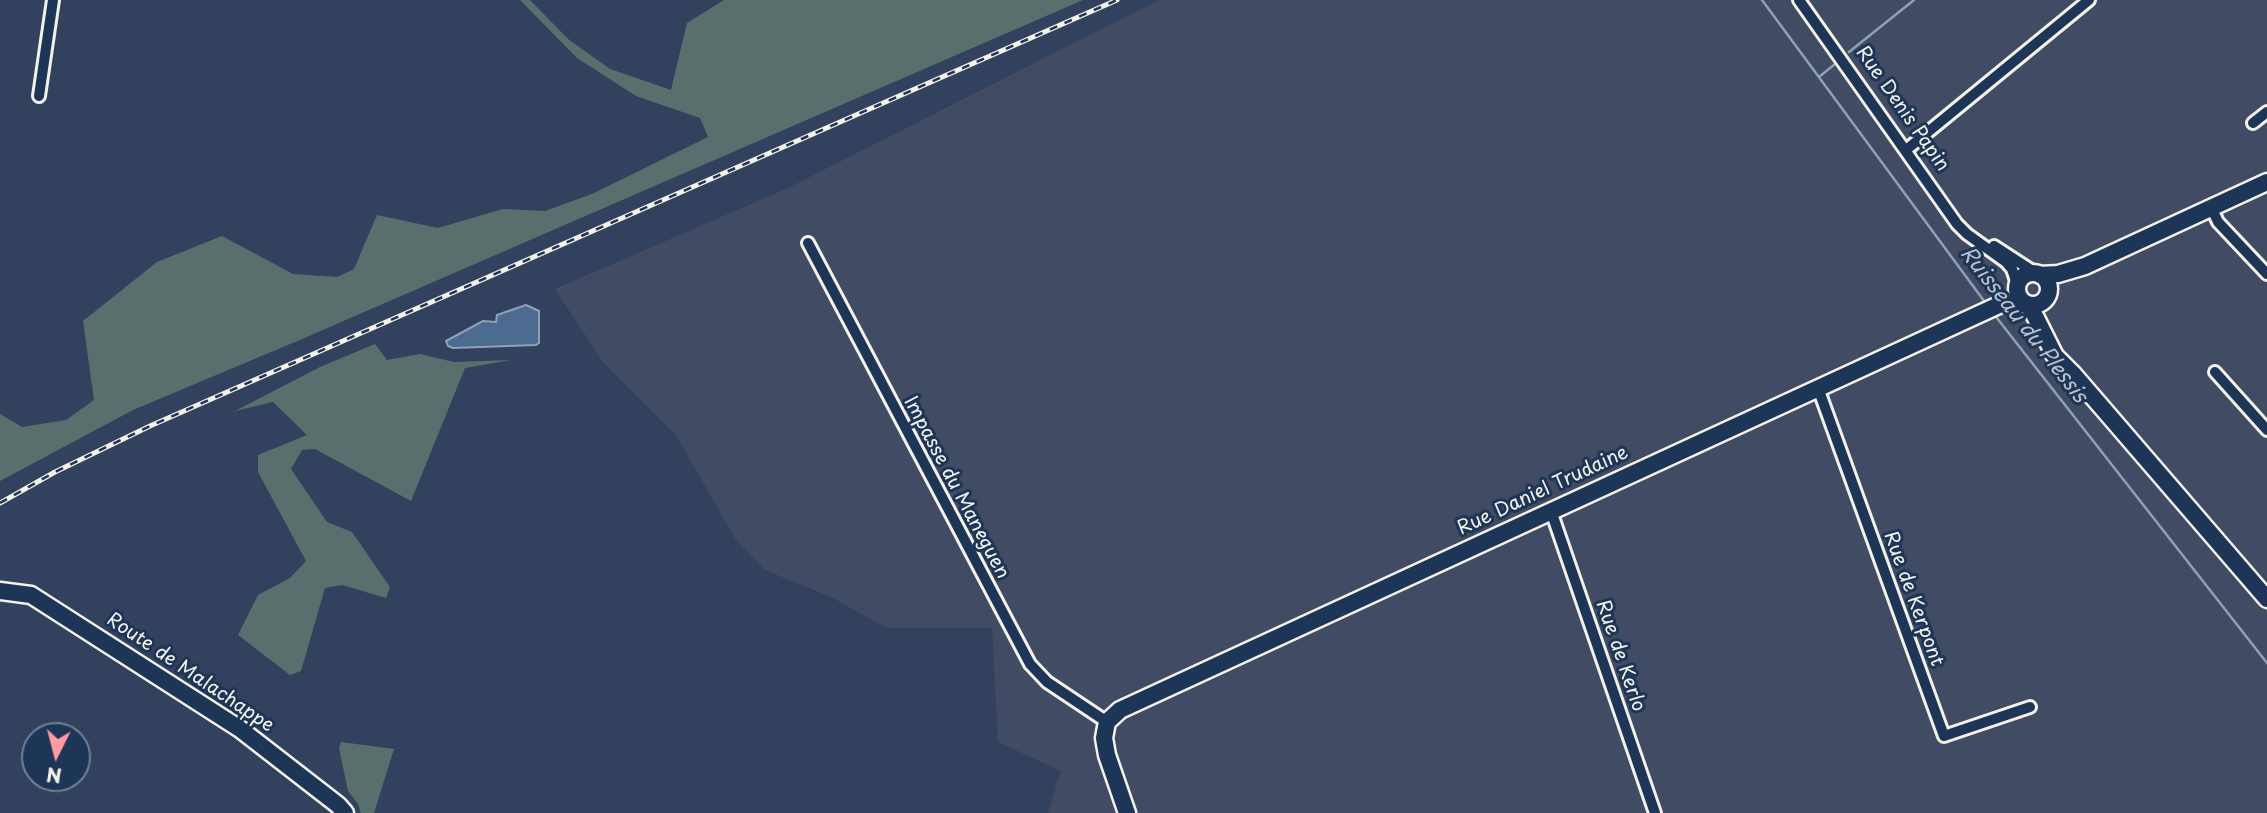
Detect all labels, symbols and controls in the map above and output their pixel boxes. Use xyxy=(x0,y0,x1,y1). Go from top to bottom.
street label: Rue Denis Papin xyxy=(1850,42,1954,176)
water label: Ruisseau du Plessis xyxy=(1954,242,2092,408)
street label: Impasse du Maneguen xyxy=(898,393,1014,583)
street label: Rue Daniel Trudaine xyxy=(1454,441,1632,541)
street label: Rue de Kerpont xyxy=(1878,529,1948,669)
street label: Rue de Kerlo xyxy=(1590,597,1650,715)
street label: Route de Malachappe xyxy=(102,608,278,738)
north arrow xyxy=(21,722,91,792)
text: N xyxy=(45,761,63,791)

